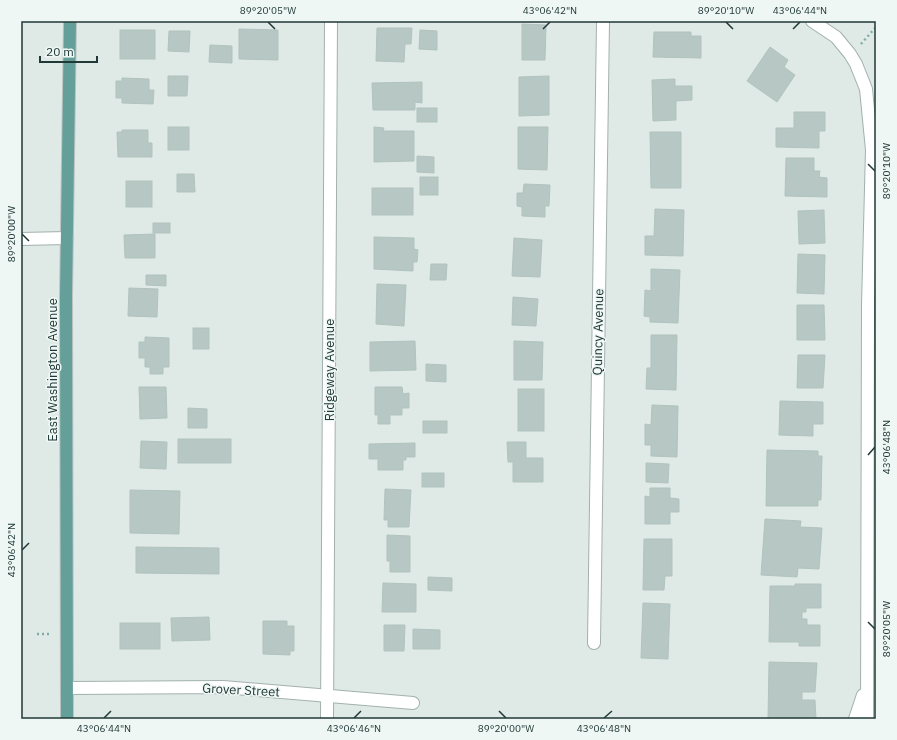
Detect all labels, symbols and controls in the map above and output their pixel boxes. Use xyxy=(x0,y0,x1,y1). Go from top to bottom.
text: 89°20'05"W xyxy=(240,4,296,17)
text: 43°06'42"N xyxy=(523,4,577,17)
text: 89°20'10"W xyxy=(698,4,754,17)
text: 43°06'44"N xyxy=(773,4,827,17)
scale bar xyxy=(40,38,97,64)
text: 20 m xyxy=(46,44,74,59)
text: 89°20'10"W xyxy=(880,143,893,199)
text: 89°20'00"W xyxy=(5,206,18,262)
street label: Quincy Avenue xyxy=(589,288,607,376)
street label: East Washington Avenue xyxy=(44,298,61,442)
street label: Ridgeway Avenue xyxy=(321,319,338,421)
text: 43°06'48"N xyxy=(880,420,893,474)
text: 43°06'42"N xyxy=(5,523,18,577)
text: 89°20'05"W xyxy=(880,601,893,657)
street label: Grover Street xyxy=(202,679,280,701)
text: 43°06'44"N xyxy=(77,722,131,735)
text: 43°06'46"N xyxy=(327,722,381,735)
text: 89°20'00"W xyxy=(478,722,534,735)
text: 43°06'48"N xyxy=(577,722,631,735)

